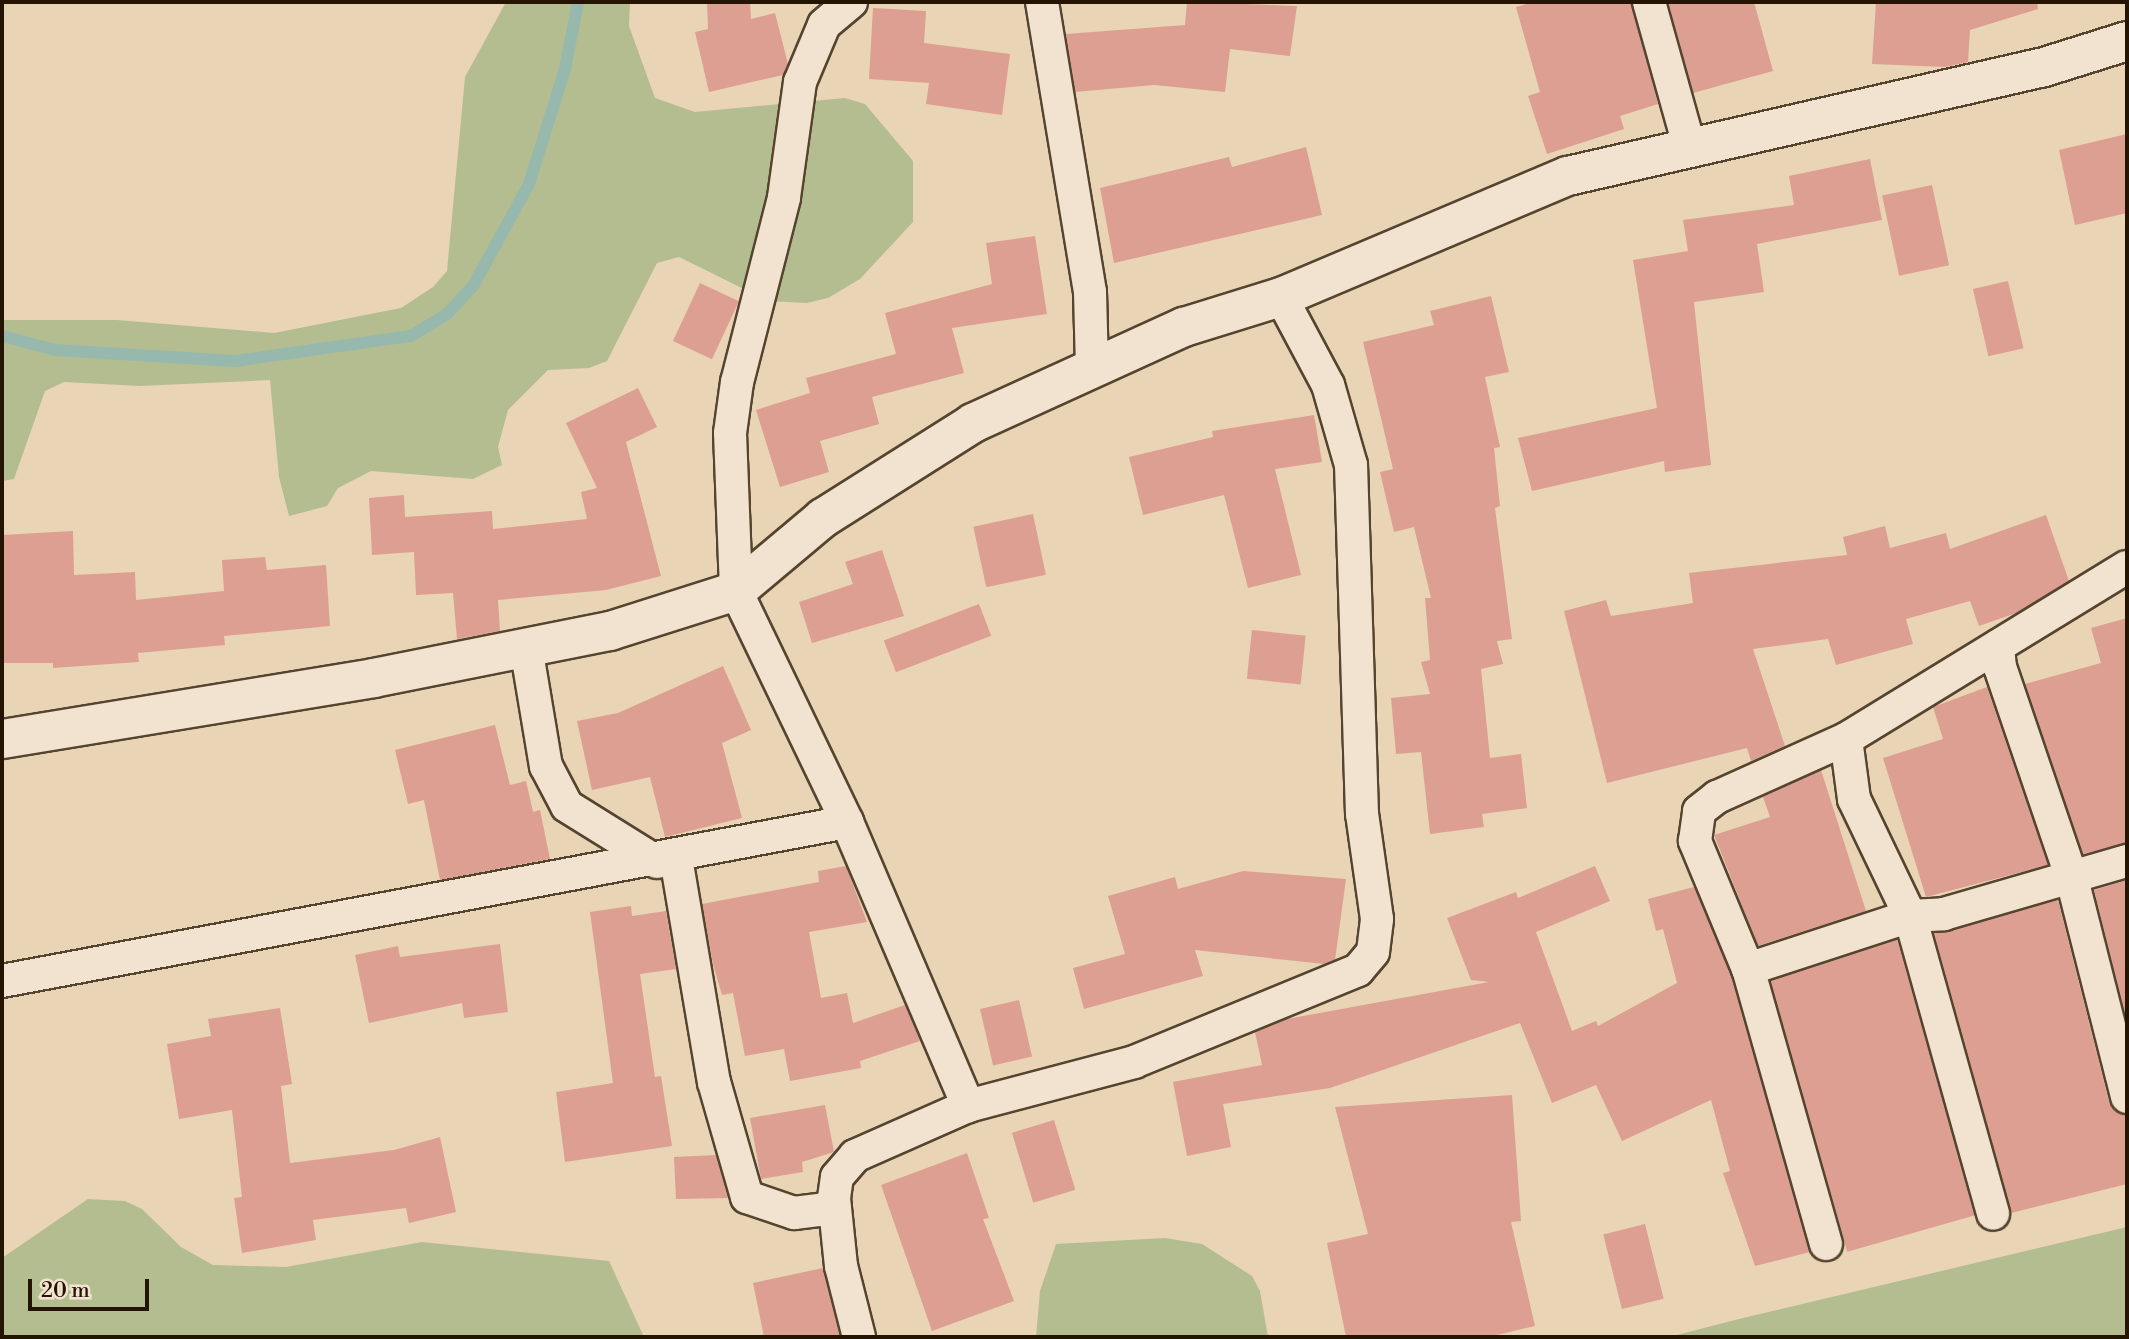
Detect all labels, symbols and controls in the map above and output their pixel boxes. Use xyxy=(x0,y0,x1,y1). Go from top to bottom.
scale bar xyxy=(32,1266,152,1310)
text: 20 m xyxy=(41,1278,90,1304)

